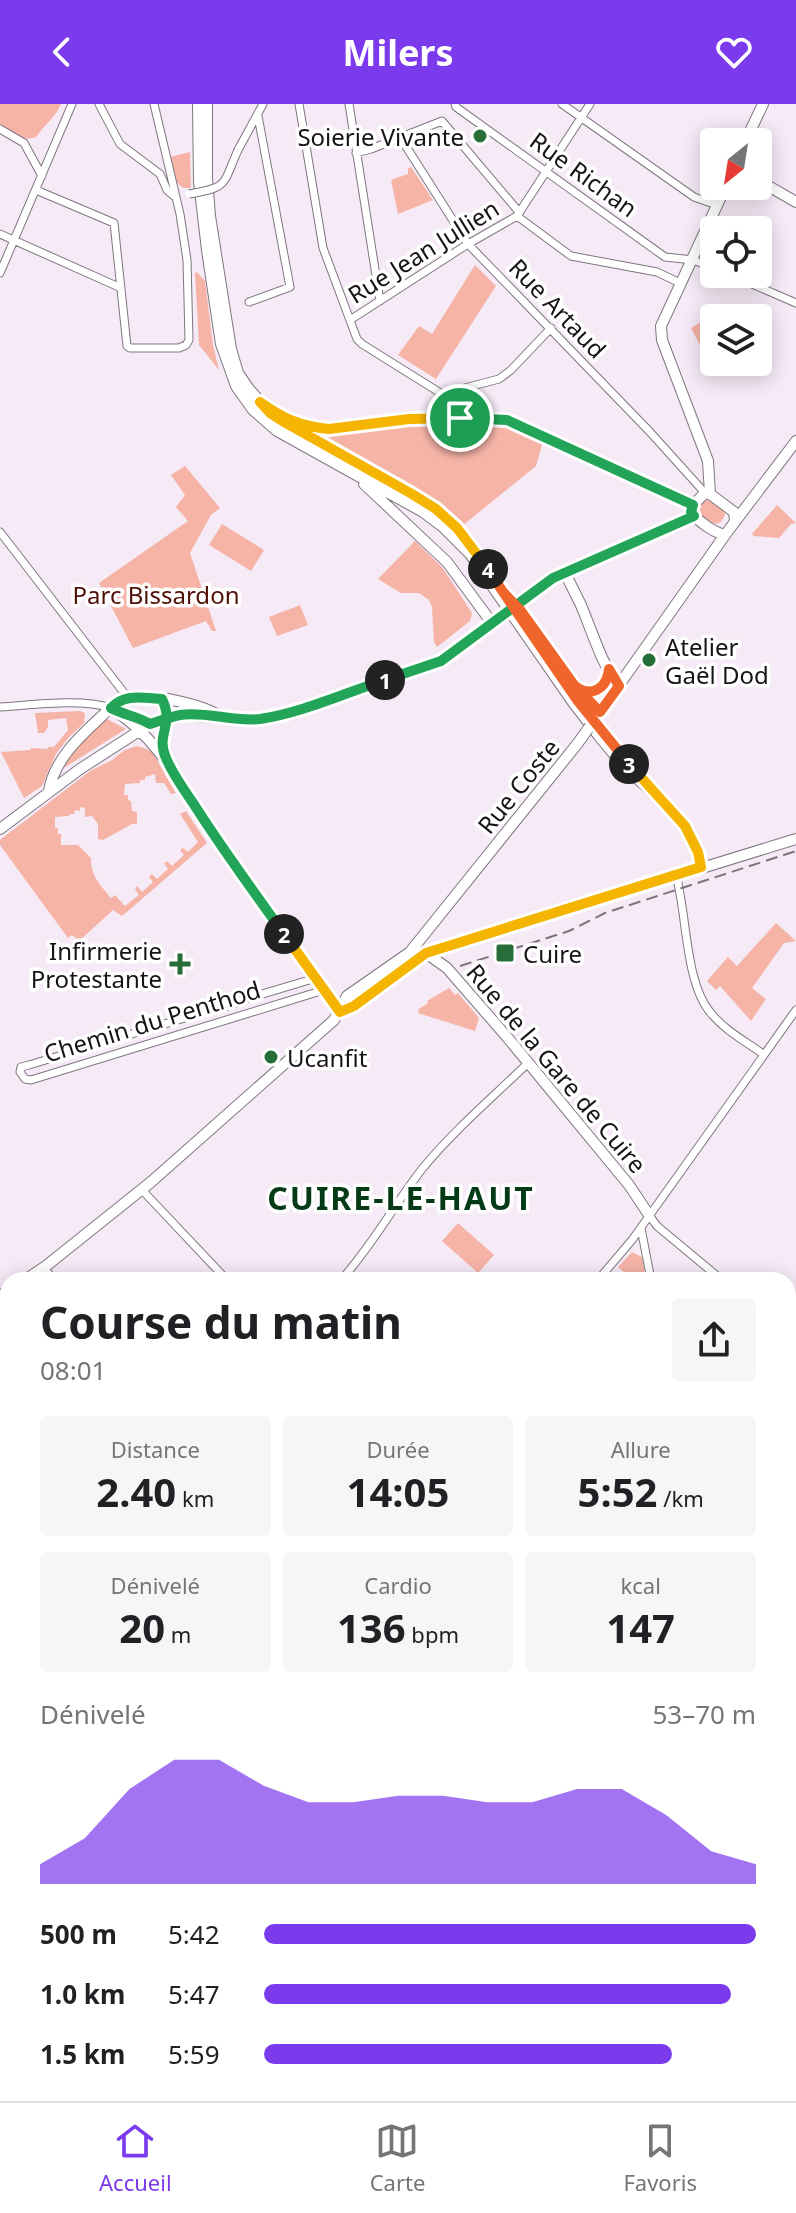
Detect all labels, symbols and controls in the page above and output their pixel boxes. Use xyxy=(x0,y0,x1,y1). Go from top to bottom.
text: Milers xyxy=(342,28,454,77)
icon: back xyxy=(40,30,84,74)
icon: heart xyxy=(712,30,756,74)
place label: Soierie Vivante xyxy=(297,120,464,153)
street label: Rue Richan xyxy=(524,124,644,224)
marker: Soierie Vivante xyxy=(471,127,489,145)
north arrow xyxy=(700,128,772,200)
map controls xyxy=(700,128,772,376)
street label: Rue Jean Jullien xyxy=(341,191,505,311)
button: locate xyxy=(700,216,772,288)
street label: Rue Artaud xyxy=(502,251,614,365)
button: layers xyxy=(700,304,772,376)
pin xyxy=(426,384,494,452)
icon: arrive xyxy=(438,396,482,440)
pin: 4 xyxy=(468,549,508,589)
text: 4 xyxy=(482,554,494,584)
park label: Parc Bissardon xyxy=(73,578,239,611)
place label: Atelier Gaël Dod xyxy=(665,630,769,691)
marker: Atelier Gaël Dod xyxy=(640,651,658,669)
pin: 1 xyxy=(365,660,405,700)
text: 1 xyxy=(379,665,391,695)
street label: Rue Coste xyxy=(470,732,566,840)
pin: 3 xyxy=(609,744,649,784)
text: 3 xyxy=(623,749,635,779)
pin: 2 xyxy=(264,914,304,954)
text: 2 xyxy=(278,919,290,949)
place label: Infirmerie Protestante xyxy=(31,934,162,995)
place label: Cuire xyxy=(523,937,582,970)
marker: Cuire xyxy=(494,942,516,964)
marker: Infirmerie Protestante xyxy=(169,953,191,975)
street label: Rue de la Gare de Cuire xyxy=(460,956,654,1180)
street label: Chemin du Penthod xyxy=(40,972,264,1070)
place label: Ucanfit xyxy=(287,1041,368,1074)
marker: Ucanfit xyxy=(262,1048,280,1066)
district label: CUIRE-LE-HAUT xyxy=(267,1176,535,1219)
text: Course du matin xyxy=(40,1292,402,1352)
button: share xyxy=(672,1298,756,1382)
text: 08:01 xyxy=(40,1352,106,1388)
text: Distance xyxy=(111,1434,200,1464)
text: Durée xyxy=(366,1434,430,1464)
text: Allure xyxy=(611,1434,671,1464)
text: 2.40 xyxy=(96,1464,176,1519)
text: 14:05 xyxy=(347,1464,449,1519)
text: 5:52 xyxy=(578,1464,657,1519)
text: km xyxy=(176,1483,214,1513)
text: /km xyxy=(657,1483,704,1513)
text: Dénivelé xyxy=(111,1570,200,1600)
text: Cardio xyxy=(364,1570,432,1600)
text: kcal xyxy=(621,1570,661,1600)
text: 20 xyxy=(119,1600,165,1655)
text: 136 xyxy=(337,1600,406,1655)
text: 147 xyxy=(606,1600,675,1655)
text: m xyxy=(165,1619,191,1649)
text: bpm xyxy=(406,1619,459,1649)
text: Dénivelé xyxy=(40,1696,146,1732)
text: 53–70 m xyxy=(652,1696,756,1732)
text: 500 m xyxy=(40,1916,117,1952)
text: 5:42 xyxy=(168,1916,220,1952)
text: 1.0 km xyxy=(40,1976,125,2012)
text: 5:47 xyxy=(168,1976,220,2012)
text: 1.5 km xyxy=(40,2036,125,2072)
text: 5:59 xyxy=(168,2036,220,2072)
tab: Accueil xyxy=(99,2119,172,2197)
tab: Carte xyxy=(370,2119,425,2197)
tab: Favoris xyxy=(623,2119,697,2197)

